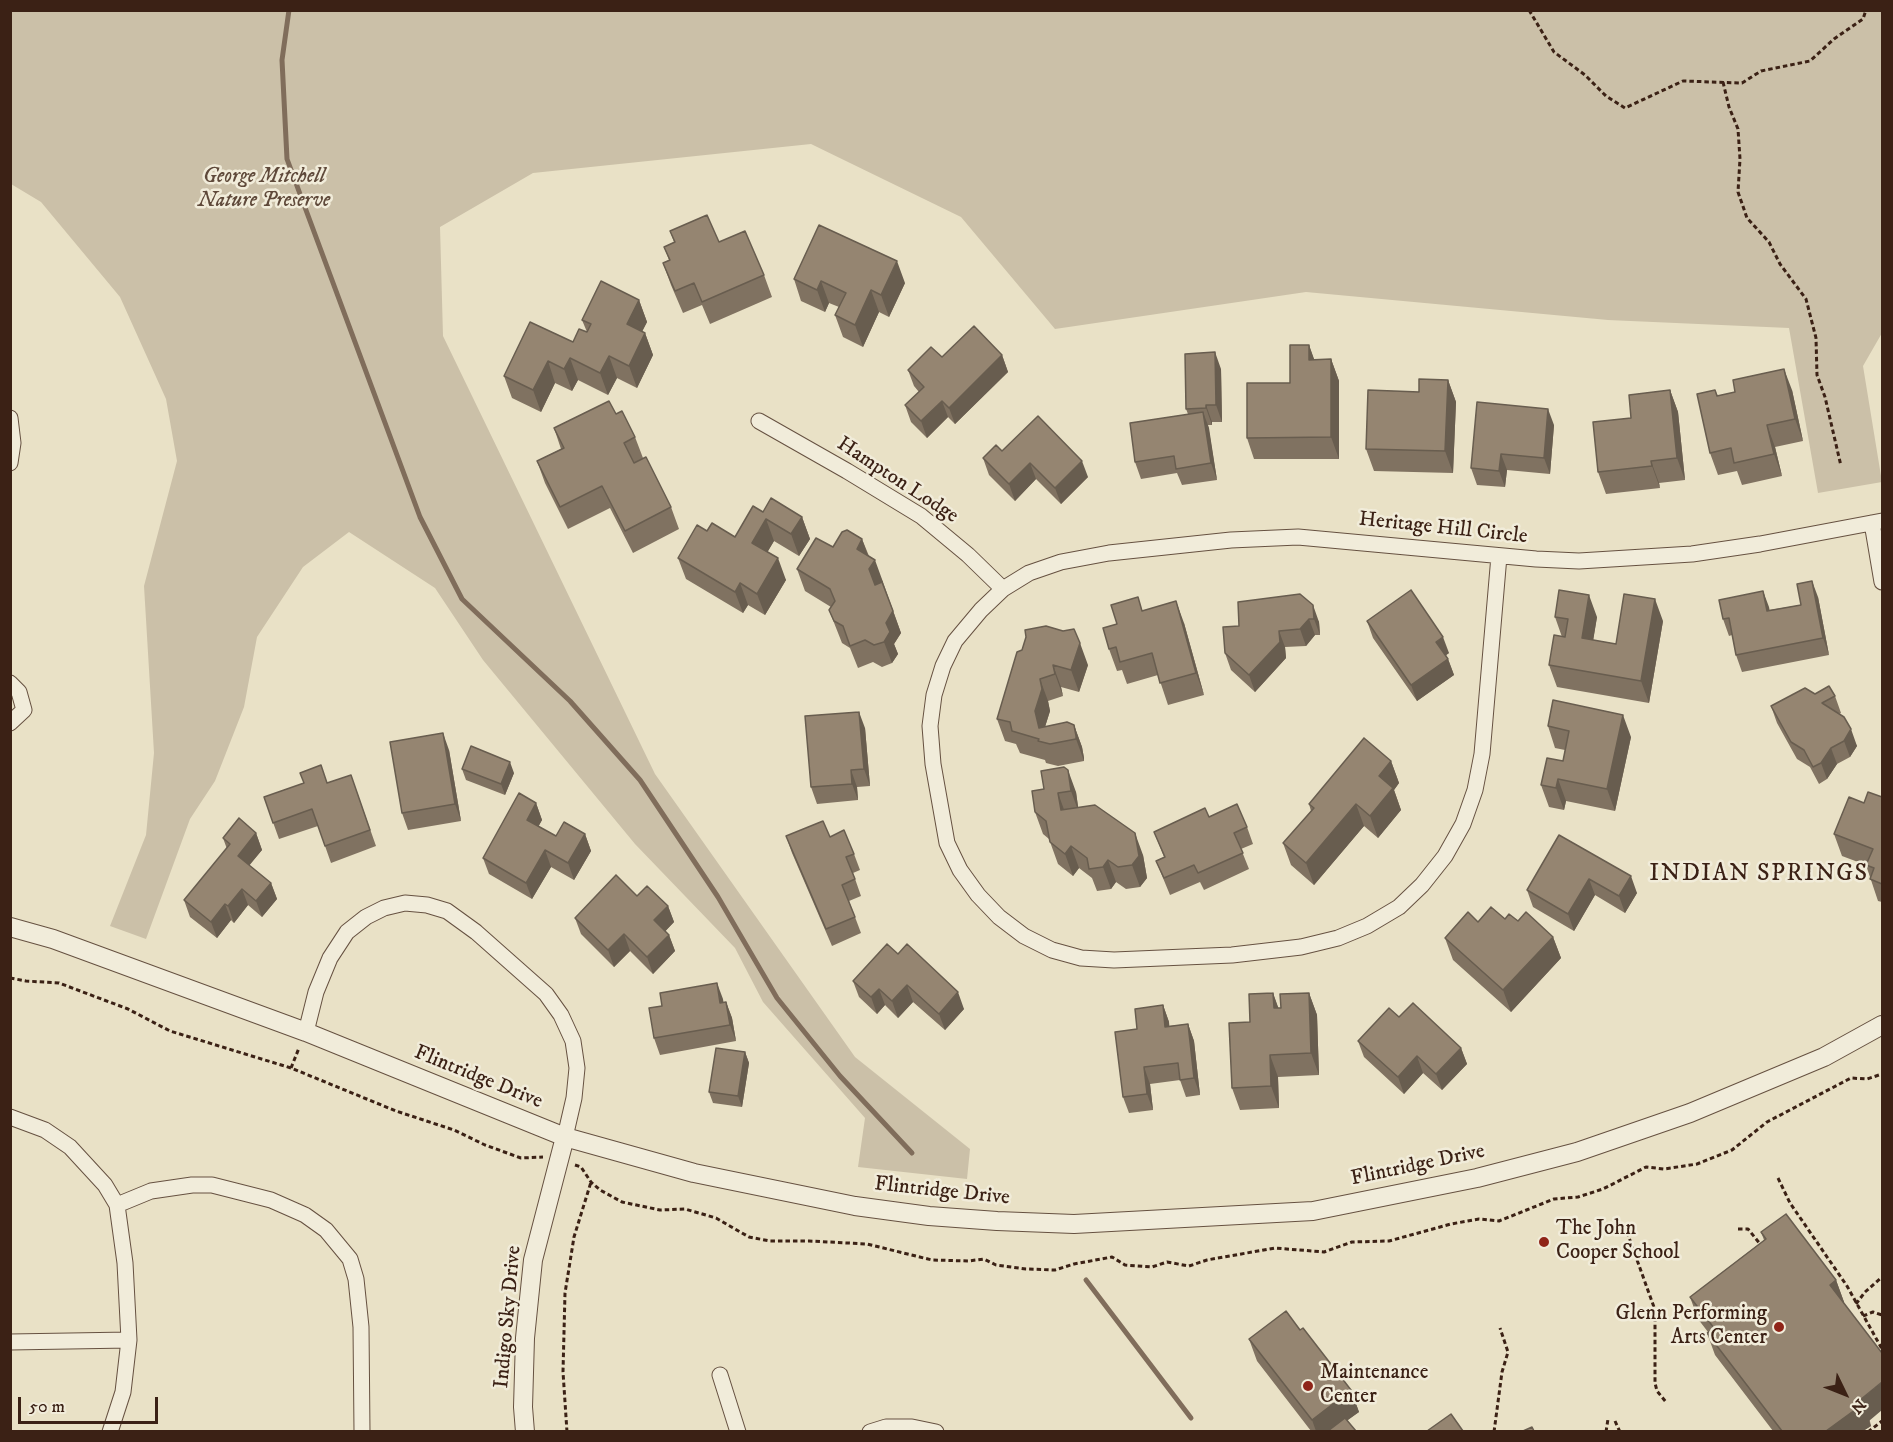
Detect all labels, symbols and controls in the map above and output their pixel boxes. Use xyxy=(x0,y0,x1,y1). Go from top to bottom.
park label: George Mitchell Nature Preserve xyxy=(198,165,330,215)
street label: Hampton Lodge xyxy=(831,432,963,530)
street label: Heritage Hill Circle xyxy=(1357,508,1529,550)
district label: INDIAN SPRINGS xyxy=(1649,861,1869,889)
street label: Flintridge Drive xyxy=(410,1041,546,1115)
street label: Flintridge Drive xyxy=(1349,1140,1487,1192)
street label: Flintridge Drive xyxy=(873,1172,1011,1212)
place label: The John Cooper School xyxy=(1556,1217,1680,1267)
marker: The John Cooper School xyxy=(1537,1235,1551,1249)
street label: Indigo Sky Drive xyxy=(490,1245,528,1389)
place label: Glenn Performing Arts Center xyxy=(1616,1302,1767,1352)
marker: Glenn Performing Arts Center xyxy=(1772,1320,1786,1334)
place label: Maintenance Center xyxy=(1320,1361,1428,1411)
north arrow xyxy=(1815,1364,1875,1424)
marker: Maintenance Center xyxy=(1301,1379,1315,1393)
scale bar xyxy=(21,1385,160,1423)
text: N xyxy=(1846,1395,1870,1418)
text: 50 m xyxy=(29,1396,65,1418)

